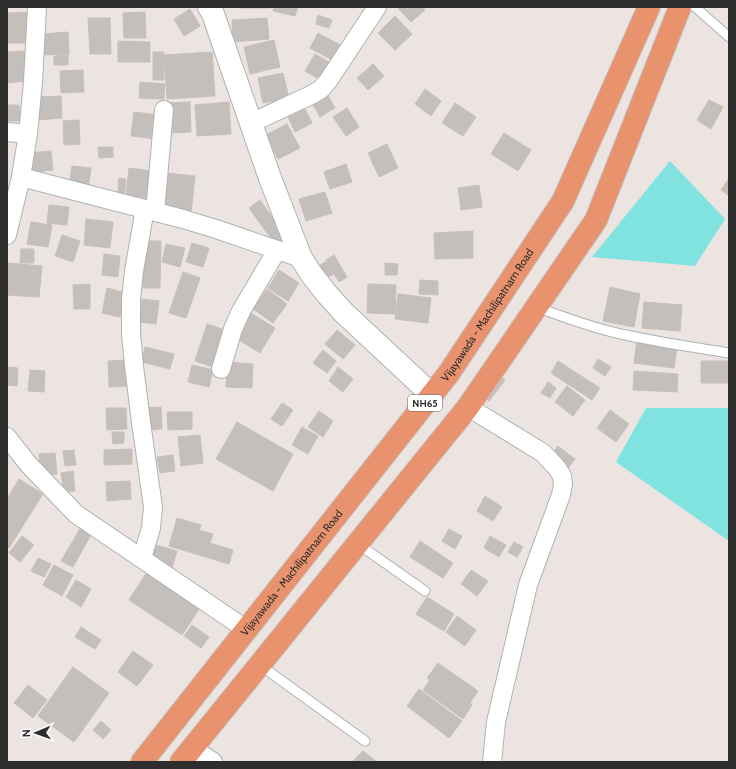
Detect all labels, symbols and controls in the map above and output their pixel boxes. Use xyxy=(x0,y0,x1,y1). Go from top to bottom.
street label: Vijayawada - Machilipatnam Road xyxy=(438,246,537,384)
road number: NH65 xyxy=(408,395,442,411)
street label: Vijayawada - Machilipatnam Road xyxy=(237,507,345,639)
north arrow xyxy=(16,713,56,753)
text: N xyxy=(19,729,33,737)

